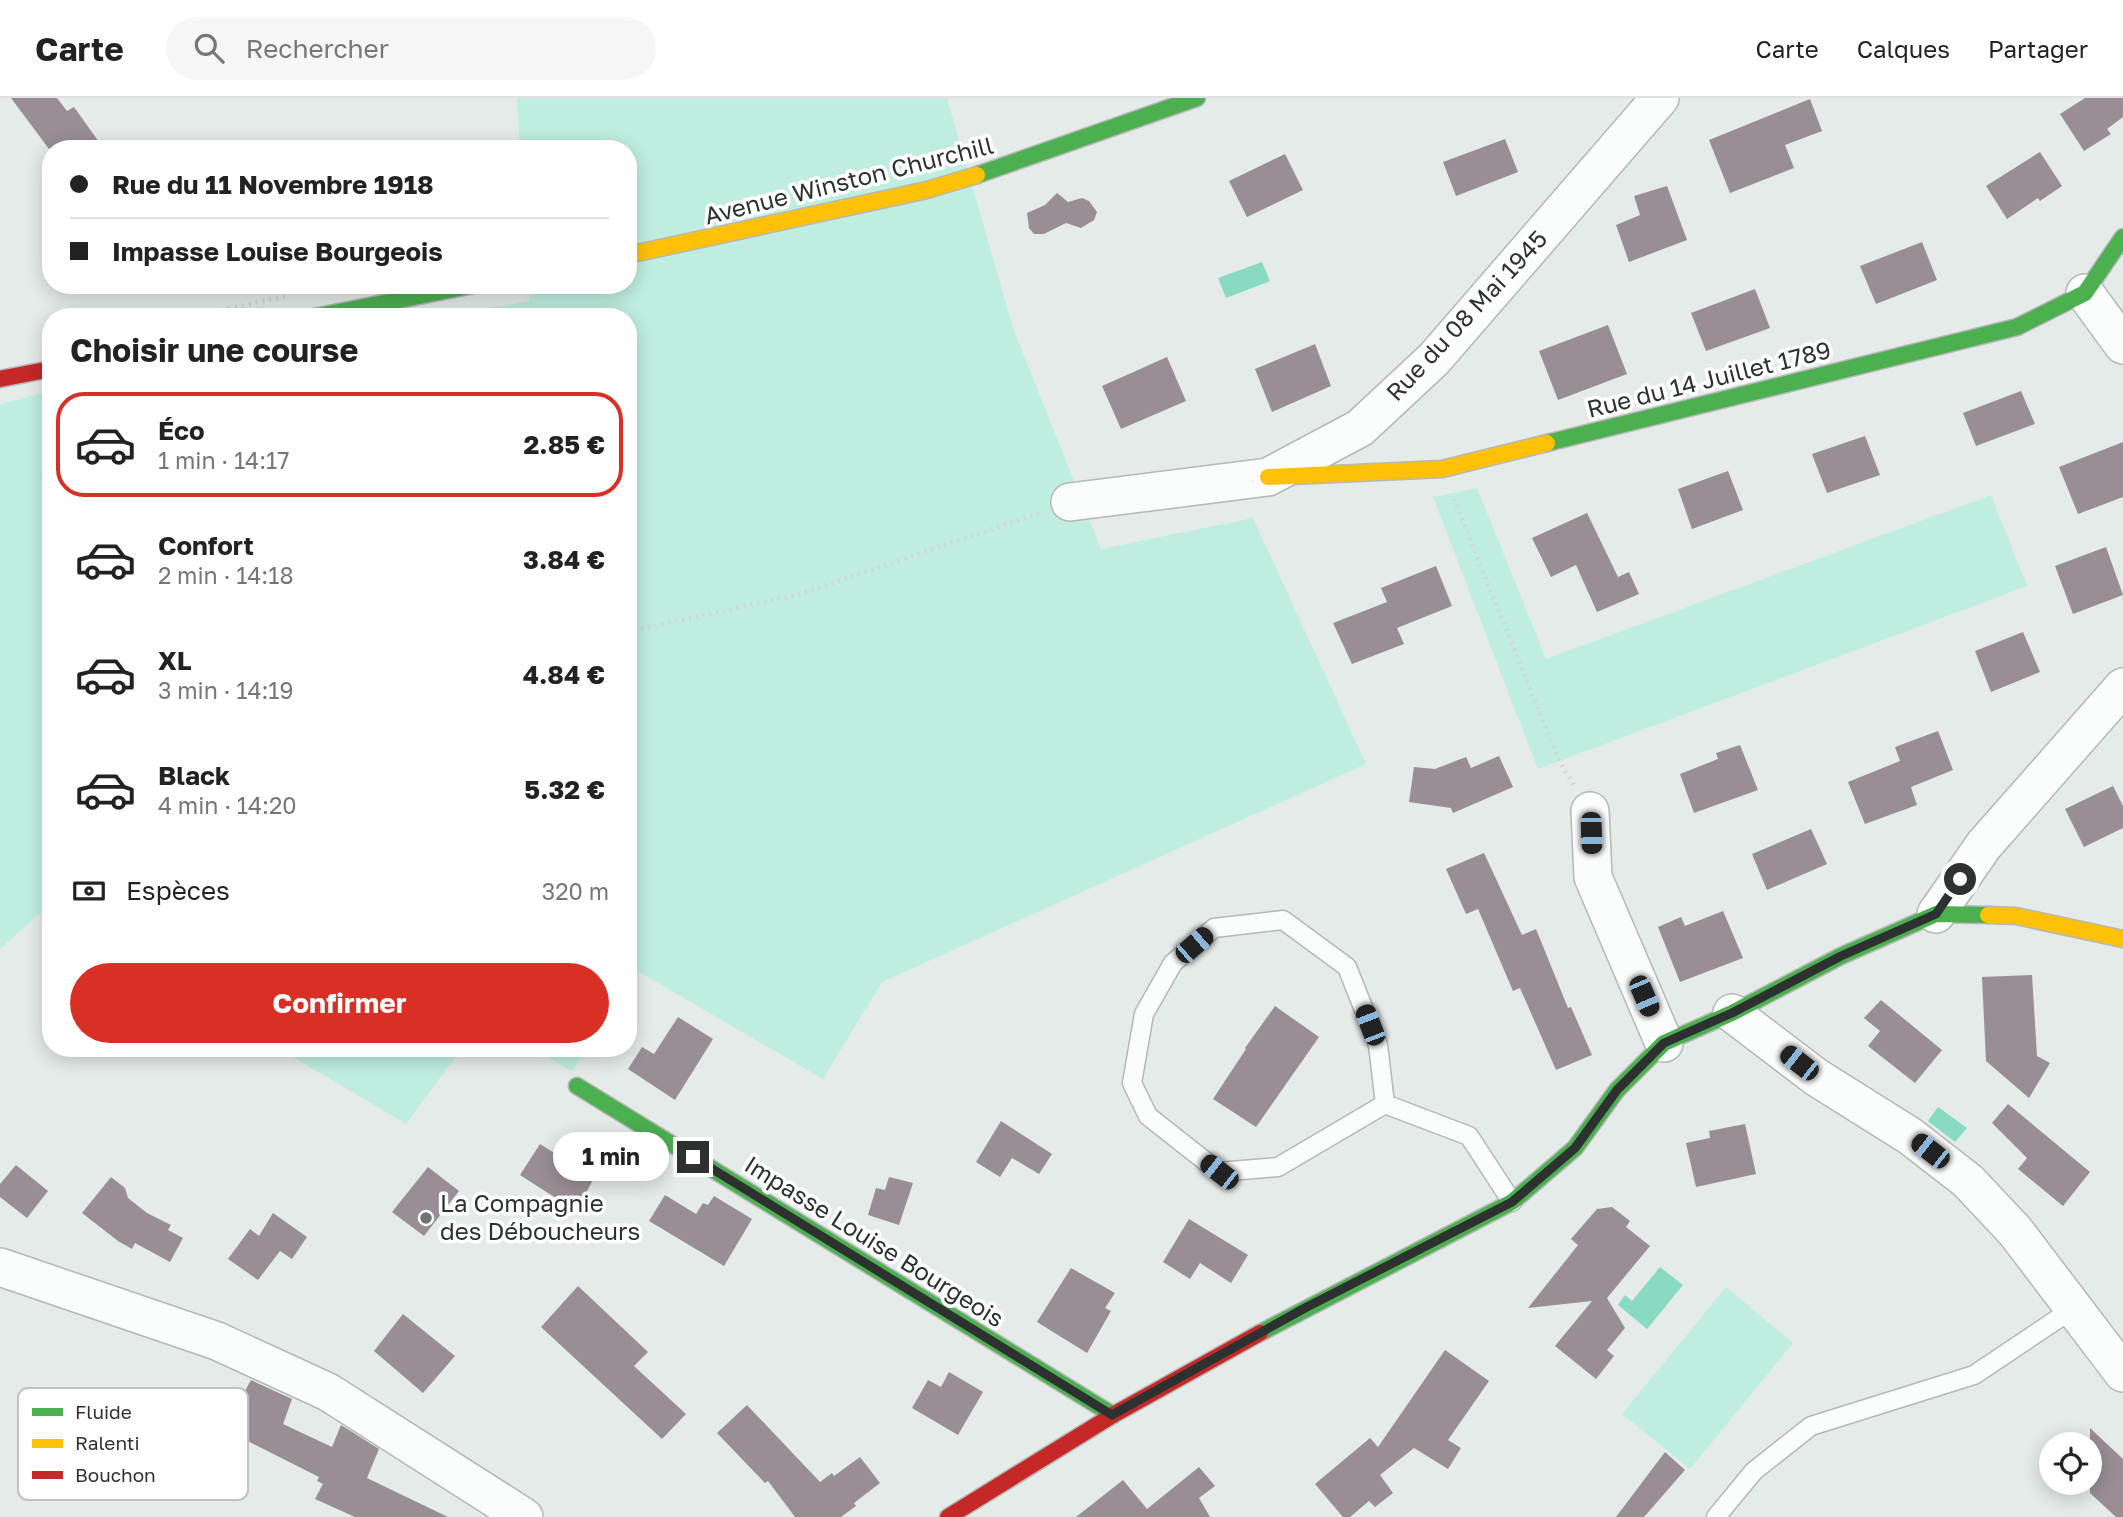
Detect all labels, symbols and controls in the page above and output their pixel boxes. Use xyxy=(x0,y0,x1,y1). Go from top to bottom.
search box xyxy=(166,17,656,80)
text: Carte xyxy=(35,29,124,68)
icon: search xyxy=(190,29,228,67)
text: Rechercher xyxy=(246,33,389,64)
text: Carte xyxy=(1755,34,1819,63)
text: Calques xyxy=(1857,34,1950,63)
text: Partager xyxy=(1988,34,2088,63)
street label: Avenue Winston Churchill xyxy=(701,130,996,230)
text: Rue du 11 Novembre 1918 xyxy=(112,169,434,200)
street label: Rue du 08 Mai 1945 xyxy=(1379,224,1552,406)
text: Impasse Louise Bourgeois xyxy=(112,236,443,267)
text: Choisir une course xyxy=(70,331,358,369)
street label: Rue du 14 Juillet 1789 xyxy=(1584,334,1834,423)
icon: car xyxy=(74,413,137,476)
text: Éco xyxy=(158,415,205,446)
text: 2.85 € xyxy=(523,429,605,460)
text: 1 min · 14:17 xyxy=(158,446,289,474)
icon: car xyxy=(74,528,137,591)
text: Confort xyxy=(158,530,254,561)
text: 3.84 € xyxy=(523,544,605,575)
text: 2 min · 14:18 xyxy=(158,561,293,589)
icon: car xyxy=(74,643,137,706)
text: XL xyxy=(158,645,192,676)
text: 4.84 € xyxy=(523,659,605,690)
text: 3 min · 14:19 xyxy=(158,676,293,704)
icon: car xyxy=(74,758,137,821)
text: Black xyxy=(158,760,230,791)
text: 5.32 € xyxy=(524,774,605,805)
text: 4 min · 14:20 xyxy=(158,791,297,819)
car xyxy=(1580,812,1603,854)
route start xyxy=(1944,863,1976,895)
icon: cash xyxy=(70,872,108,910)
text: Espèces xyxy=(126,875,230,906)
text: 320 m xyxy=(542,877,609,905)
car xyxy=(1172,923,1217,967)
button: Confirmer xyxy=(70,963,609,1043)
car xyxy=(1627,973,1662,1019)
car xyxy=(1353,1002,1388,1048)
car xyxy=(1776,1042,1823,1084)
car xyxy=(1907,1130,1954,1172)
callout: 1 min xyxy=(553,1132,668,1182)
route end xyxy=(677,1141,709,1173)
text: 1 min xyxy=(582,1142,640,1170)
street label: Impasse Louise Bourgeois xyxy=(740,1149,1010,1333)
car xyxy=(1196,1151,1243,1193)
place label: La Compagnie des Déboucheurs xyxy=(440,1188,640,1245)
marker: La Compagnie des Déboucheurs xyxy=(418,1210,434,1226)
legend xyxy=(18,1388,248,1500)
text: Fluide xyxy=(75,1400,132,1423)
text: Ralenti xyxy=(75,1431,140,1454)
map controls xyxy=(2039,1432,2102,1495)
button: locate xyxy=(2039,1432,2102,1495)
text: Bouchon xyxy=(75,1463,156,1486)

